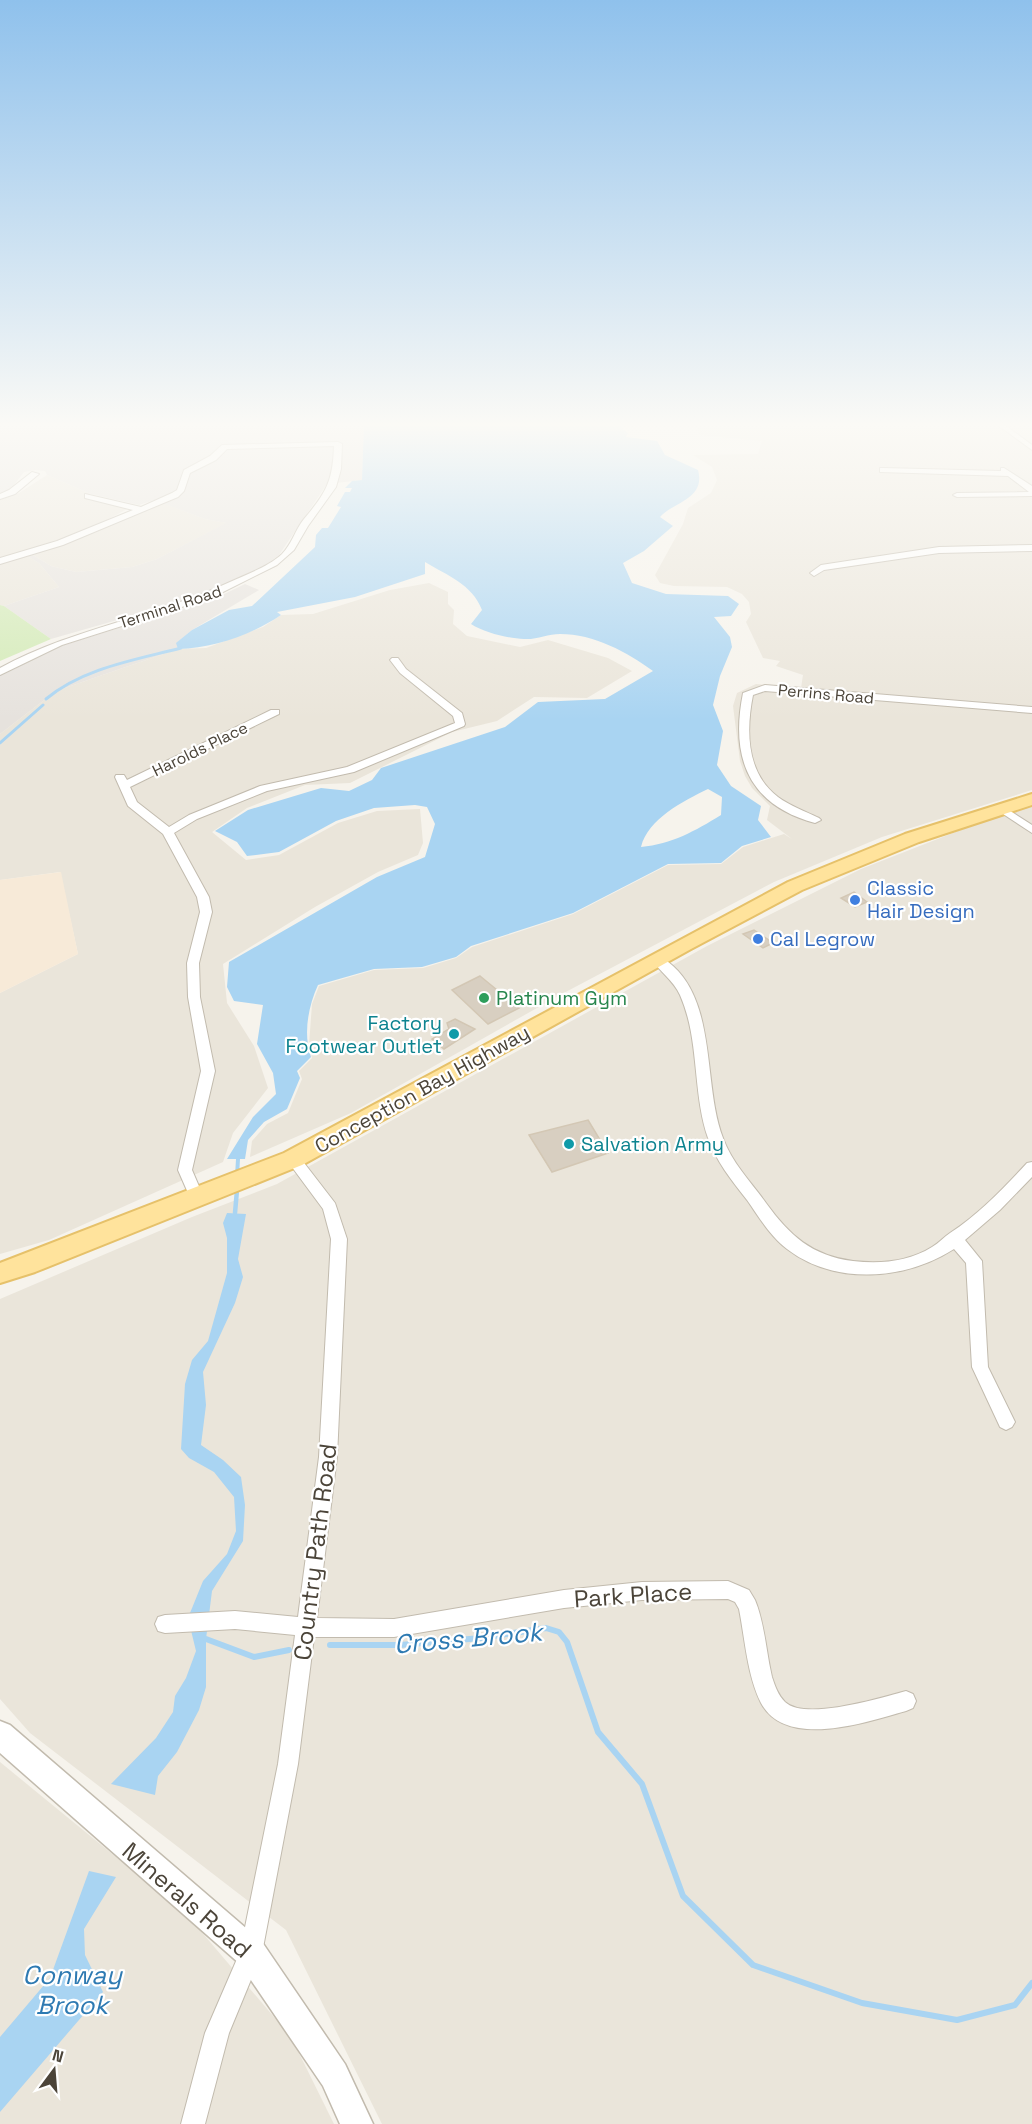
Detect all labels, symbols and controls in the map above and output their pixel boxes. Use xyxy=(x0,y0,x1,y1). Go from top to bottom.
street label: Terminal Road xyxy=(116,580,224,634)
street label: Perrins Road xyxy=(777,679,875,709)
street label: Harolds Place xyxy=(149,717,251,781)
place label: Classic Hair Design xyxy=(867,875,975,924)
marker: Classic Hair Design xyxy=(848,893,862,907)
place label: Cal Legrow xyxy=(770,926,875,952)
marker: Cal Legrow xyxy=(751,932,765,946)
place label: Platinum Gym xyxy=(496,985,627,1011)
marker: Platinum Gym xyxy=(477,991,491,1005)
place label: Factory Footwear Outlet xyxy=(286,1010,442,1059)
street label: Conception Bay Highway xyxy=(310,1019,534,1159)
marker: Factory Footwear Outlet xyxy=(447,1027,461,1041)
place label: Salvation Army xyxy=(581,1131,724,1157)
marker: Salvation Army xyxy=(562,1137,576,1151)
street label: Country Path Road xyxy=(286,1442,344,1662)
street label: Park Place xyxy=(573,1575,693,1615)
water label: Cross Brook xyxy=(392,1614,547,1661)
street label: Minerals Road xyxy=(116,1835,258,1965)
water label: Conway Brook xyxy=(22,1958,123,2022)
north arrow xyxy=(24,2040,84,2100)
text: N xyxy=(50,2044,66,2068)

